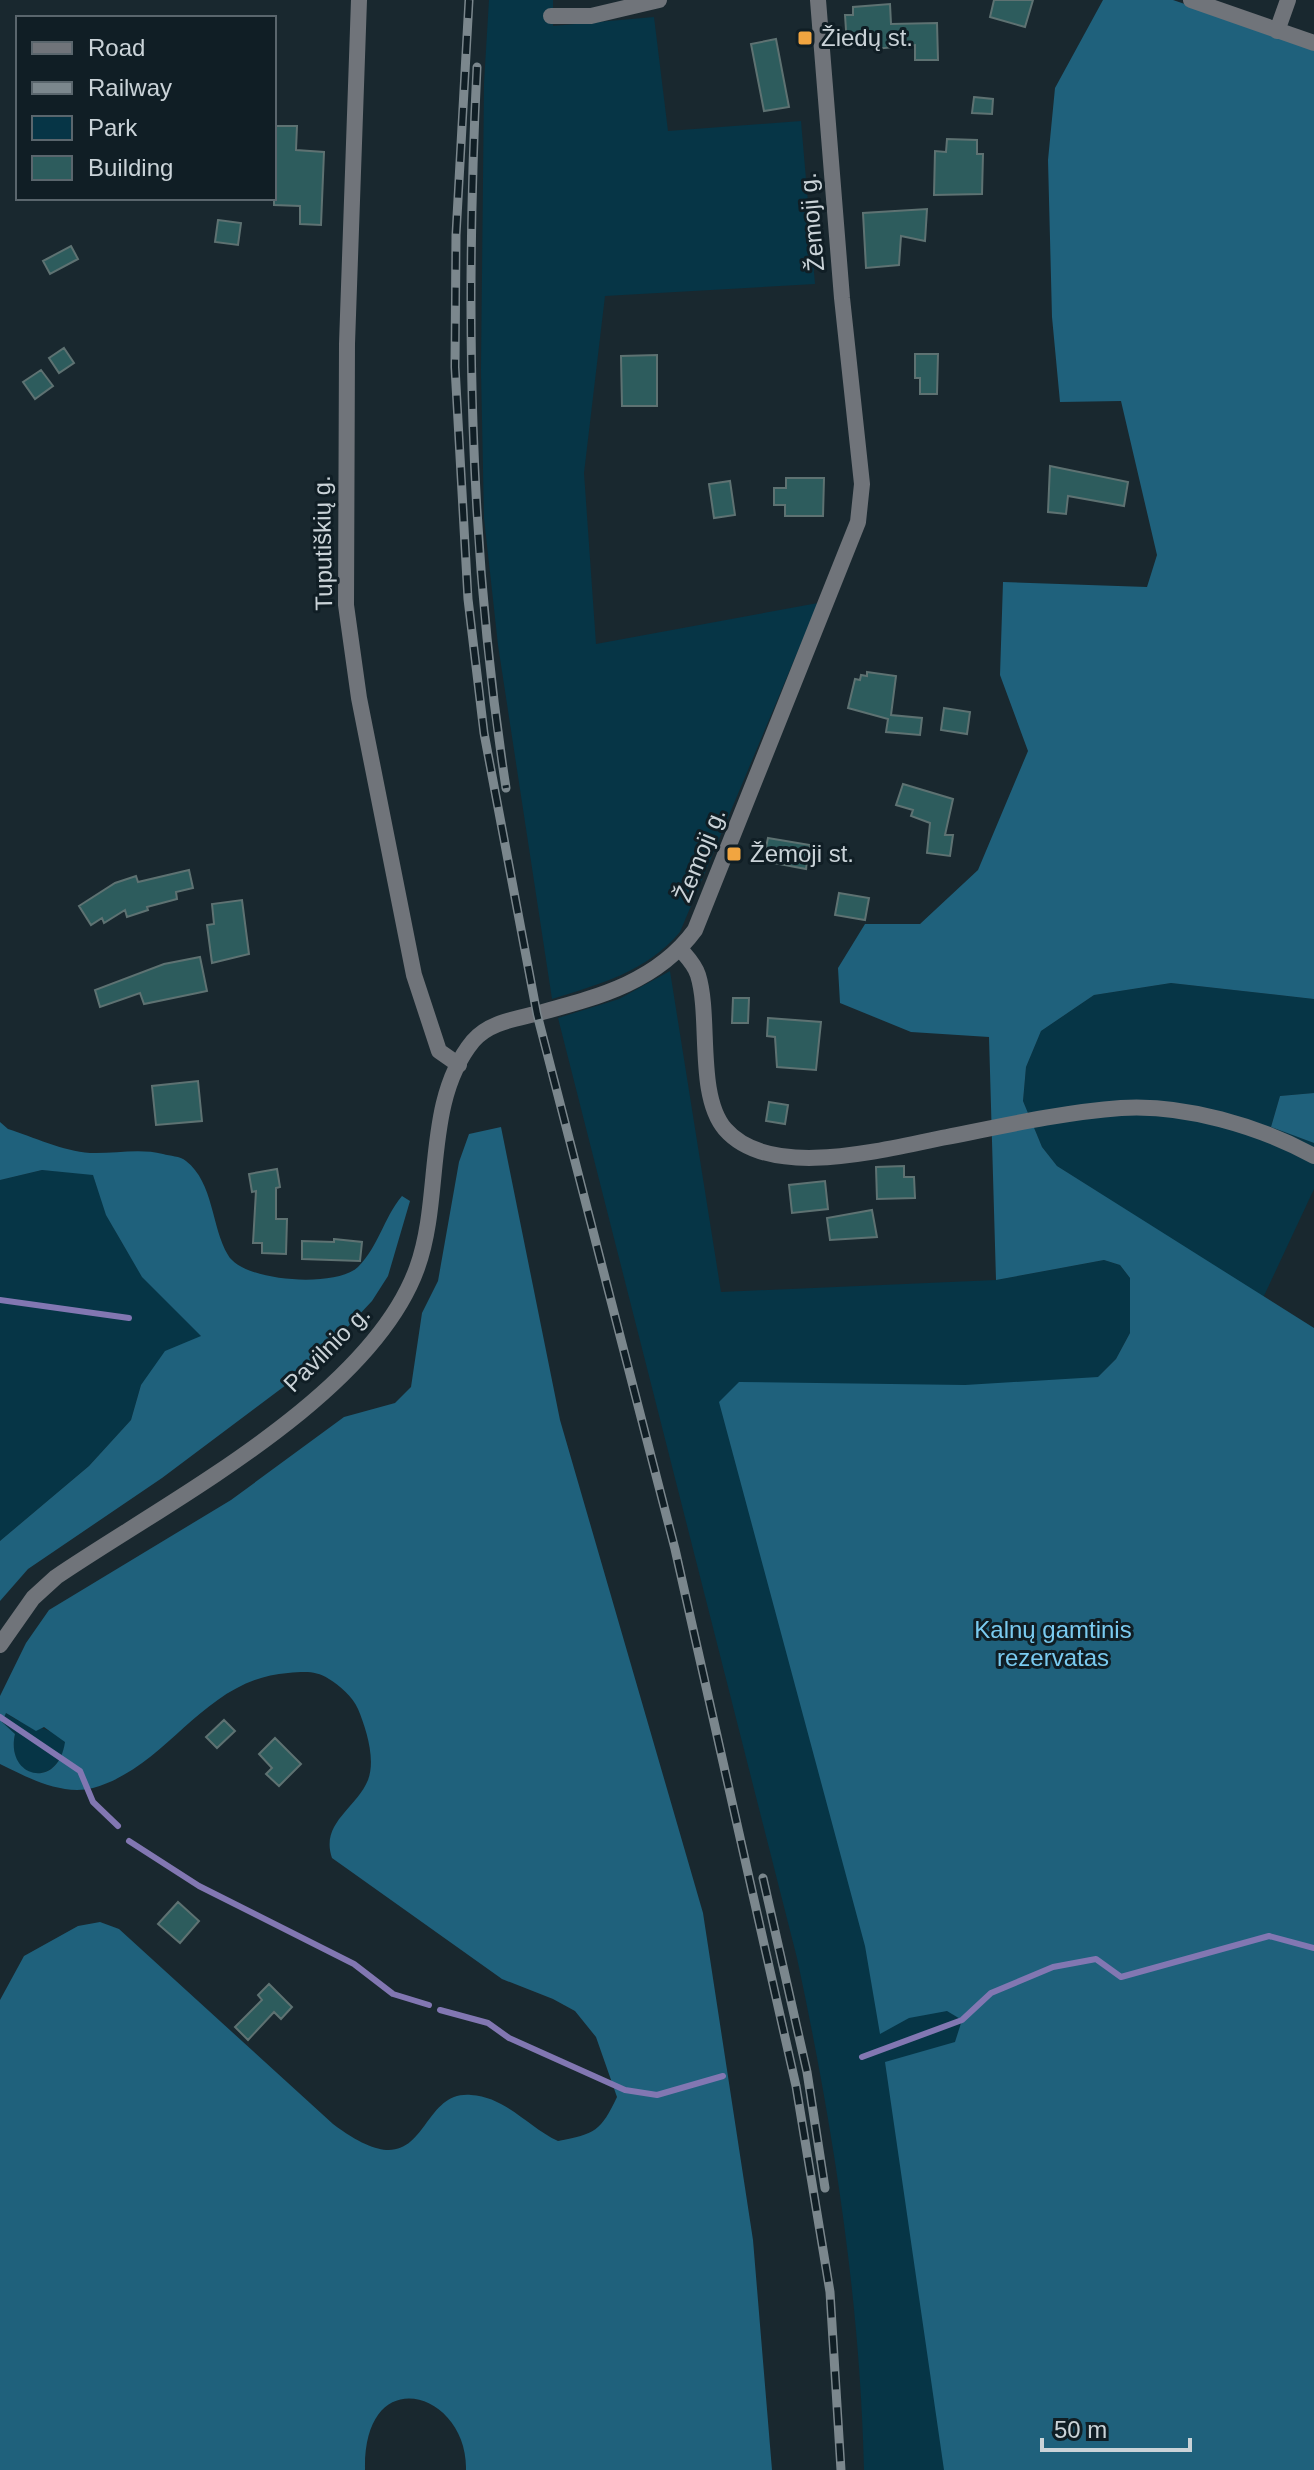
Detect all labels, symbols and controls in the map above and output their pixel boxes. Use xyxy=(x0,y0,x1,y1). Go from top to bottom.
legend xyxy=(16,16,276,200)
place label: Žiedų st. xyxy=(821,24,913,51)
marker: Žiedų st. xyxy=(796,29,814,47)
text: Road xyxy=(88,34,145,61)
text: Railway xyxy=(88,74,172,101)
text: Park xyxy=(88,114,138,141)
text: Building xyxy=(88,154,173,181)
street label: Žemoji g. xyxy=(794,172,829,272)
street label: Tuputiškių g. xyxy=(308,475,337,611)
street label: Žemoji g. xyxy=(669,804,731,906)
place label: Žemoji st. xyxy=(750,840,854,867)
marker: Žemoji st. xyxy=(725,845,743,863)
street label: Pavilnio g. xyxy=(278,1300,375,1397)
park label: Kalnų gamtinis rezervatas xyxy=(974,1616,1132,1671)
scale bar xyxy=(1042,2402,1190,2452)
text: 50 m xyxy=(1054,2416,1107,2443)

